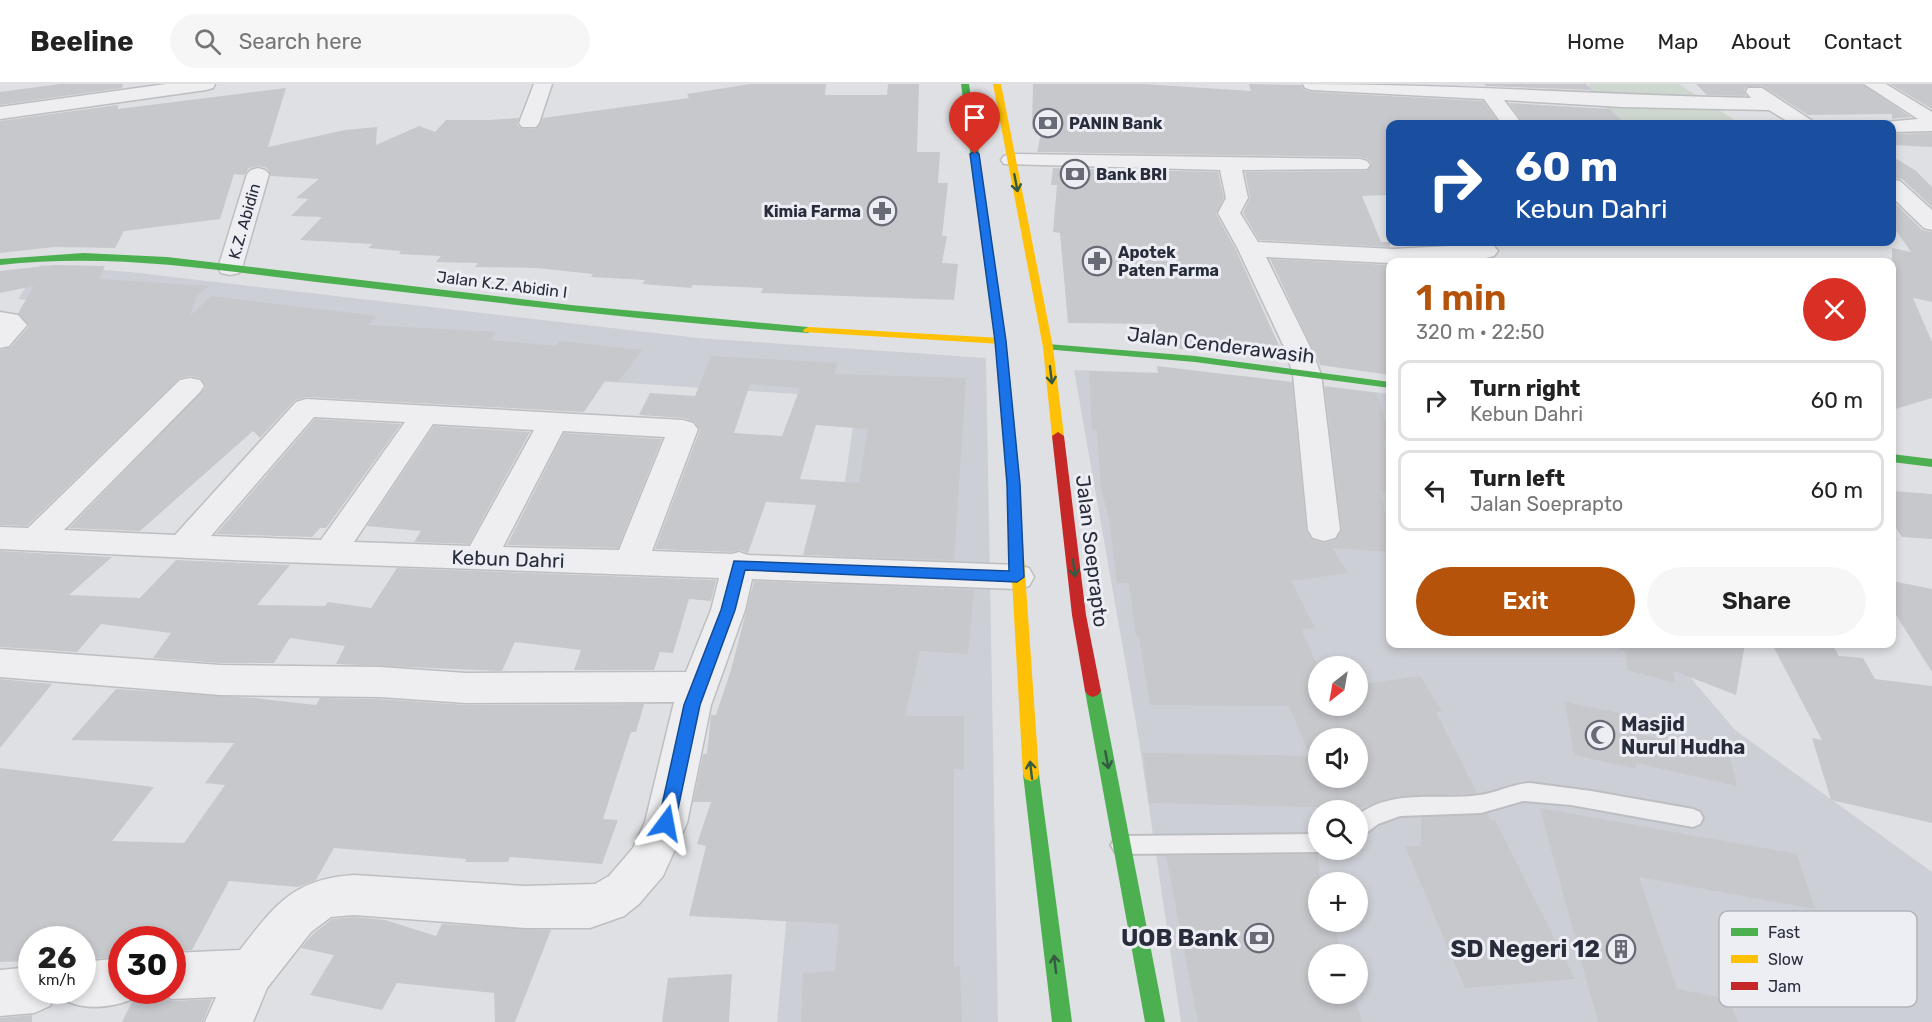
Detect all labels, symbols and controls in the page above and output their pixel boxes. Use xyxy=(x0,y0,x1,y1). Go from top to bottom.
search box xyxy=(170,14,590,68)
text: Beeline xyxy=(30,25,134,58)
icon: search xyxy=(191,25,224,58)
text: Search here xyxy=(239,28,362,55)
text: Home xyxy=(1567,29,1624,54)
text: Map xyxy=(1657,29,1698,54)
text: About xyxy=(1731,29,1791,54)
text: Contact xyxy=(1824,29,1902,54)
pin xyxy=(949,92,1000,154)
icon: arrive xyxy=(958,101,991,134)
bank icon: PANIN Bank xyxy=(1032,107,1064,139)
place label: PANIN Bank xyxy=(1069,114,1163,133)
text: 60 m xyxy=(1515,142,1618,192)
icon: right xyxy=(1416,144,1494,222)
bank icon: Bank BRI xyxy=(1059,158,1091,190)
place label: Bank BRI xyxy=(1096,165,1167,184)
one-way arrow xyxy=(1011,173,1022,192)
street label: K.Z. Abidin xyxy=(225,181,264,261)
text: Kebun Dahri xyxy=(1515,193,1668,225)
pharmacy icon: Kimia Farma xyxy=(866,195,898,227)
place label: Kimia Farma xyxy=(763,202,861,221)
place label: Apotek Paten Farma xyxy=(1118,243,1219,280)
pharmacy icon: Apotek Paten Farma xyxy=(1081,245,1113,277)
street label: Jalan K.Z. Abidin I xyxy=(436,267,568,302)
text: 1 min xyxy=(1416,276,1507,319)
button: close xyxy=(1803,278,1866,341)
text: 320 m · 22:50 xyxy=(1416,320,1545,344)
street label: Jalan Cenderawasih xyxy=(1126,322,1316,368)
one-way arrow xyxy=(1046,364,1057,384)
text: Turn right xyxy=(1470,375,1580,402)
icon: right xyxy=(1419,384,1452,417)
text: 60 m xyxy=(1811,387,1863,414)
text: Kebun Dahri xyxy=(1470,402,1583,426)
text: Turn left xyxy=(1470,465,1565,492)
street label: Jalan Soeprapto xyxy=(1071,474,1113,628)
icon: left xyxy=(1419,474,1452,507)
text: 60 m xyxy=(1811,477,1863,504)
text: Jalan Soeprapto xyxy=(1470,492,1623,516)
street label: Kebun Dahri xyxy=(451,545,565,573)
one-way arrow xyxy=(1068,558,1079,578)
button: Exit xyxy=(1416,567,1635,636)
button: Share xyxy=(1647,567,1866,636)
north arrow xyxy=(1308,656,1368,716)
map controls xyxy=(1308,656,1368,1004)
place label: Masjid Nurul Hudha xyxy=(1621,712,1745,759)
mosque icon: Masjid Nurul Hudha xyxy=(1584,719,1616,751)
button: sound xyxy=(1308,728,1368,788)
one-way arrow xyxy=(1101,750,1112,770)
one-way arrow xyxy=(1025,761,1036,781)
position arrow xyxy=(634,791,698,855)
button: search xyxy=(1308,800,1368,860)
button: + xyxy=(1308,872,1368,932)
legend xyxy=(1719,911,1917,1007)
bank icon: UOB Bank xyxy=(1243,922,1275,954)
text: Fast xyxy=(1768,923,1800,942)
place label: UOB Bank xyxy=(1121,924,1238,952)
speed limit sign: 30 xyxy=(108,926,186,1004)
building icon: SD Negeri 12 xyxy=(1605,933,1637,965)
place label: SD Negeri 12 xyxy=(1450,935,1600,963)
text: 26 xyxy=(37,940,77,976)
button: − xyxy=(1308,944,1368,1004)
text: Slow xyxy=(1768,950,1804,969)
one-way arrow xyxy=(1049,955,1060,974)
text: km/h xyxy=(38,971,76,989)
text: Jam xyxy=(1768,977,1801,996)

